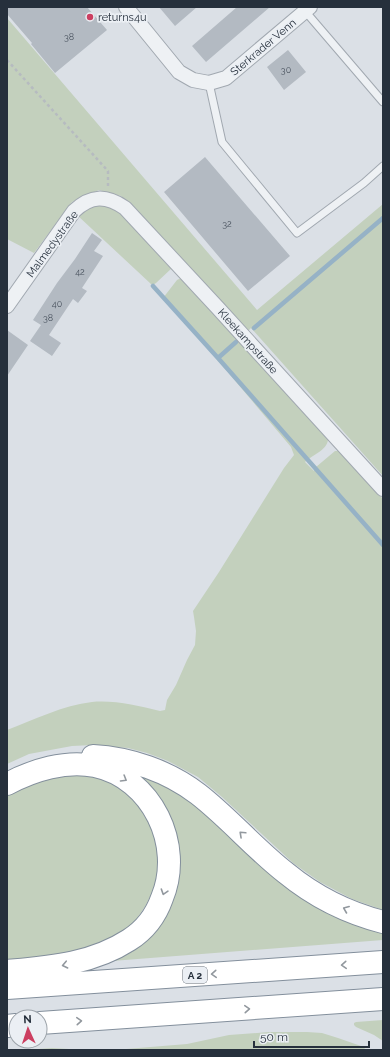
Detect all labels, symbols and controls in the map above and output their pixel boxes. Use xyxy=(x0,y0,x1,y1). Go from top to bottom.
place label: returns4u xyxy=(98,11,146,24)
marker: returns4u xyxy=(85,12,95,22)
street label: Sterkrader Venn xyxy=(228,16,299,79)
house number: 38 xyxy=(64,32,74,42)
house number: 30 xyxy=(281,65,292,75)
street label: Malmedystraße xyxy=(24,208,81,280)
house number: 32 xyxy=(222,219,232,229)
house number: 42 xyxy=(75,267,85,277)
house number: 40 xyxy=(52,299,63,309)
street label: Kleekampstraße xyxy=(215,306,281,377)
house number: 38 xyxy=(43,313,53,323)
one-way arrow xyxy=(120,774,127,781)
one-way arrow xyxy=(239,831,246,838)
one-way arrow xyxy=(160,889,169,896)
one-way arrow xyxy=(343,906,351,914)
one-way arrow xyxy=(61,960,68,968)
one-way arrow xyxy=(341,960,347,969)
road number: A 2 xyxy=(183,967,207,983)
one-way arrow xyxy=(211,969,217,978)
one-way arrow xyxy=(244,1004,250,1013)
north arrow xyxy=(8,1009,48,1049)
text: N xyxy=(23,1013,32,1026)
one-way arrow xyxy=(76,1016,82,1025)
scale bar xyxy=(254,1023,369,1049)
text: 50 m xyxy=(260,1030,288,1044)

